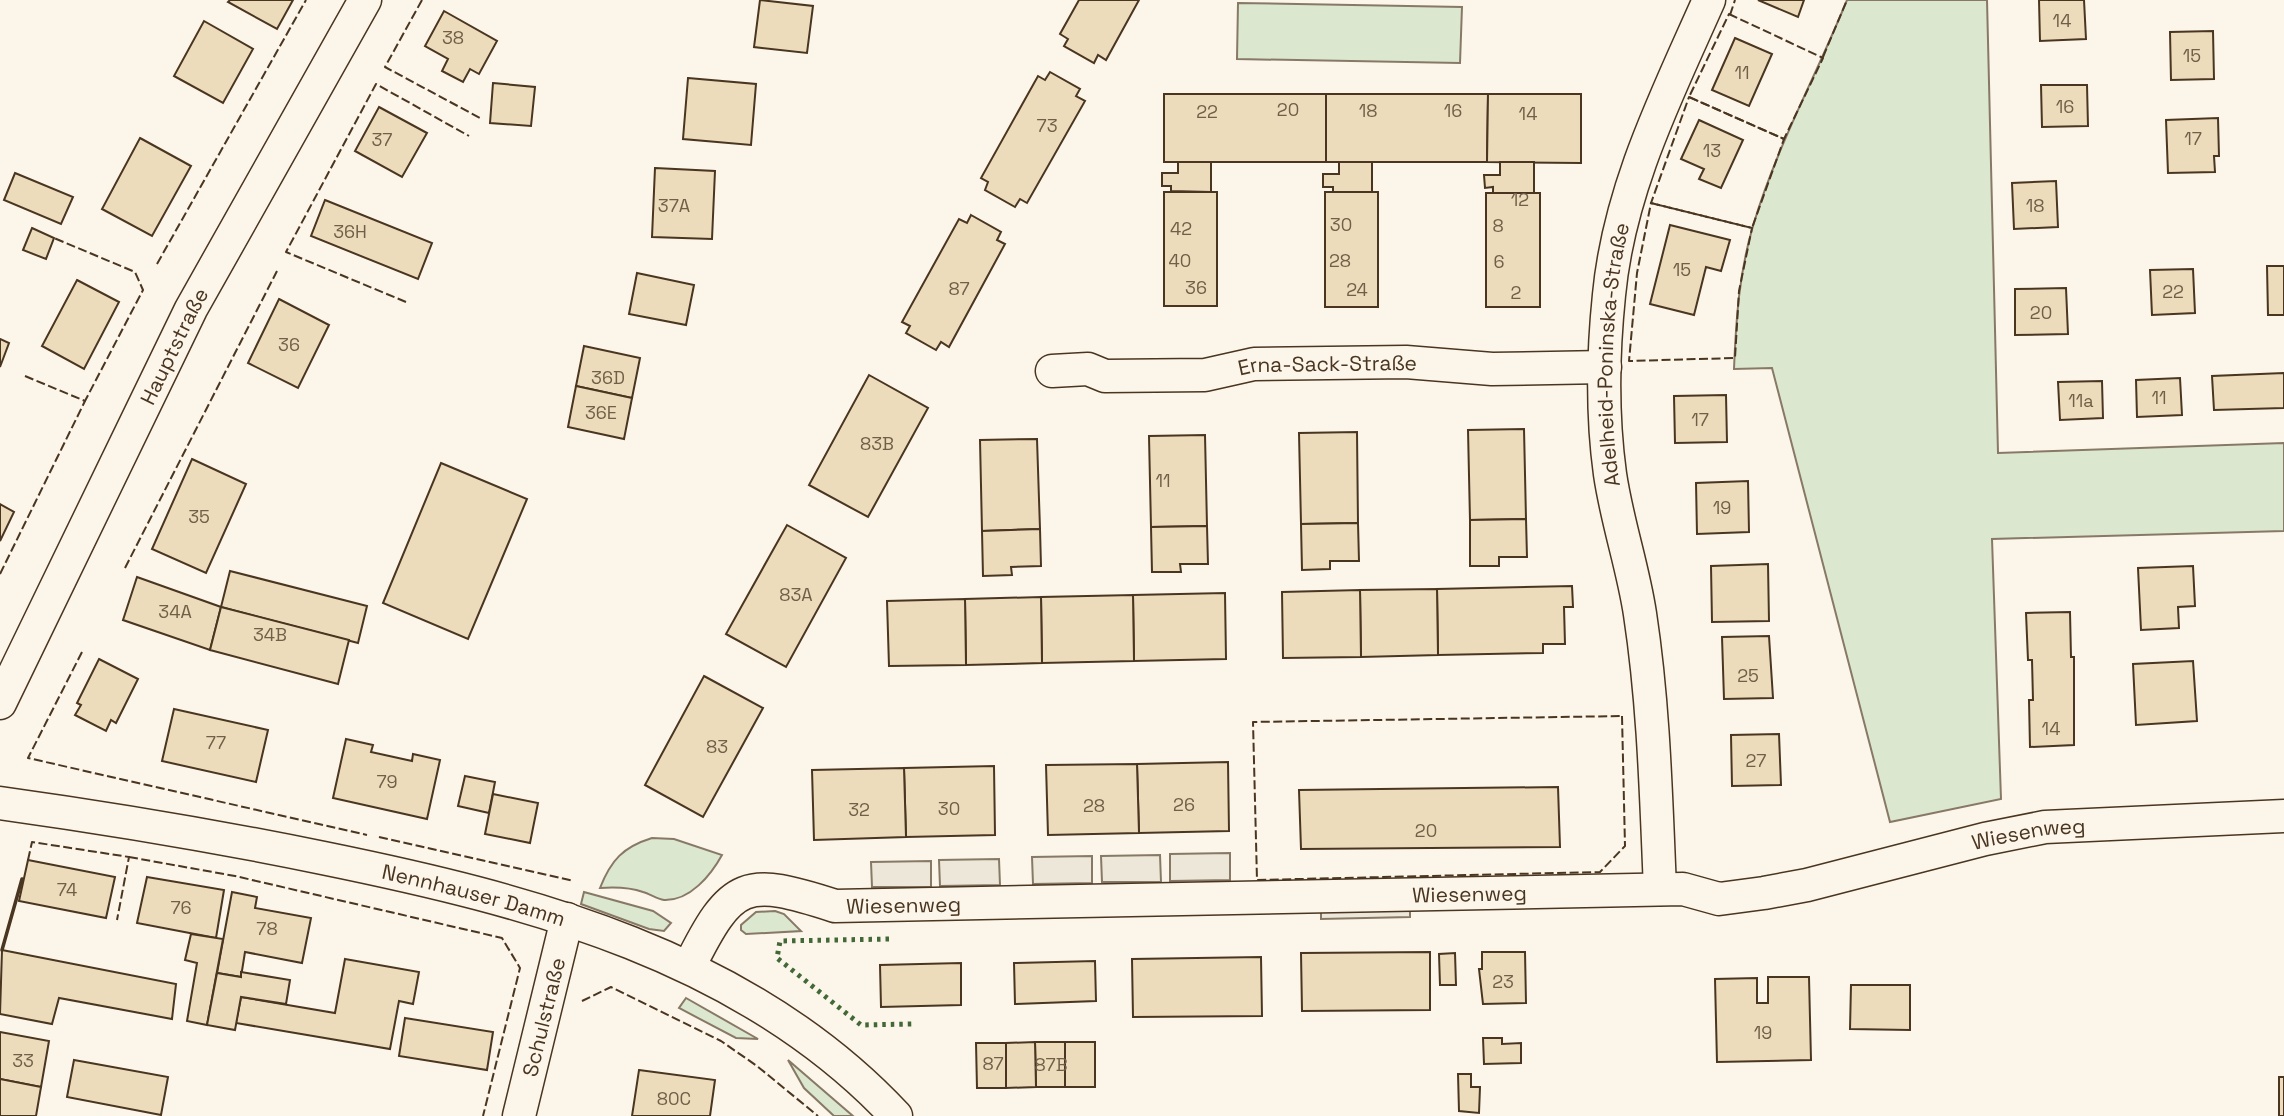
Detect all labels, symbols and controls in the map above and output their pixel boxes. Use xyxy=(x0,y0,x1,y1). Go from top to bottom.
house number: 14 xyxy=(2053,9,2071,32)
house number: 38 xyxy=(442,26,464,49)
house number: 15 xyxy=(2183,44,2201,67)
house number: 11 xyxy=(1734,61,1750,84)
house number: 16 xyxy=(2056,95,2074,118)
house number: 20 xyxy=(1277,98,1299,121)
house number: 18 xyxy=(1359,99,1377,122)
house number: 16 xyxy=(1444,99,1462,122)
house number: 22 xyxy=(1196,100,1218,123)
house number: 14 xyxy=(1519,102,1537,125)
house number: 73 xyxy=(1036,114,1058,137)
house number: 17 xyxy=(2184,127,2202,150)
house number: 37 xyxy=(371,128,393,151)
house number: 13 xyxy=(1703,139,1721,162)
house number: 12 xyxy=(1511,188,1529,211)
house number: 37A xyxy=(658,194,690,217)
house number: 18 xyxy=(2026,194,2044,217)
house number: 30 xyxy=(1330,213,1352,236)
house number: 8 xyxy=(1492,214,1504,237)
house number: 42 xyxy=(1170,217,1192,240)
house number: 36H xyxy=(333,220,367,243)
street label: Adelheid-Poninska-Straße xyxy=(1591,220,1635,489)
house number: 40 xyxy=(1169,249,1191,272)
house number: 28 xyxy=(1329,249,1351,272)
house number: 6 xyxy=(1493,250,1505,273)
house number: 15 xyxy=(1673,258,1691,281)
house number: 36 xyxy=(1185,276,1207,299)
house number: 87 xyxy=(948,277,970,300)
house number: 24 xyxy=(1346,278,1368,301)
house number: 22 xyxy=(2162,280,2184,303)
house number: 2 xyxy=(1511,281,1521,304)
street label: Hauptstraße xyxy=(133,283,214,409)
house number: 20 xyxy=(2030,301,2052,324)
house number: 36 xyxy=(278,333,300,356)
street label: Erna-Sack-Straße xyxy=(1235,348,1418,381)
house number: 36D xyxy=(591,366,625,389)
house number: 11 xyxy=(2151,386,2167,409)
house number: 11a xyxy=(2068,389,2094,412)
house number: 36E xyxy=(585,401,617,424)
house number: 17 xyxy=(1691,408,1709,431)
house number: 83B xyxy=(860,432,894,455)
house number: 11 xyxy=(1155,469,1171,492)
house number: 19 xyxy=(1713,496,1731,519)
house number: 35 xyxy=(188,505,210,528)
house number: 83A xyxy=(779,583,813,606)
house number: 34A xyxy=(158,600,192,623)
house number: 34B xyxy=(253,623,287,646)
house number: 25 xyxy=(1737,664,1759,687)
house number: 14 xyxy=(2042,717,2060,740)
house number: 77 xyxy=(206,731,226,754)
house number: 83 xyxy=(706,735,728,758)
house number: 27 xyxy=(1746,749,1766,772)
house number: 79 xyxy=(376,770,398,793)
house number: 26 xyxy=(1173,793,1195,816)
house number: 28 xyxy=(1083,794,1105,817)
house number: 30 xyxy=(938,797,960,820)
house number: 32 xyxy=(848,798,870,821)
street label: Wiesenweg xyxy=(1969,812,2086,855)
house number: 20 xyxy=(1415,819,1437,842)
street label: Nennhauser Damm xyxy=(380,857,569,932)
house number: 74 xyxy=(57,878,77,901)
street label: Wiesenweg xyxy=(1412,879,1527,908)
street label: Wiesenweg xyxy=(846,890,961,919)
house number: 76 xyxy=(170,896,192,919)
house number: 78 xyxy=(256,917,278,940)
street label: Schulstraße xyxy=(516,954,571,1079)
house number: 23 xyxy=(1492,970,1514,993)
house number: 19 xyxy=(1754,1021,1772,1044)
house number: 33 xyxy=(12,1049,34,1072)
house number: 87 xyxy=(982,1052,1004,1075)
house number: 87B xyxy=(1034,1053,1068,1076)
house number: 80C xyxy=(657,1087,691,1110)

